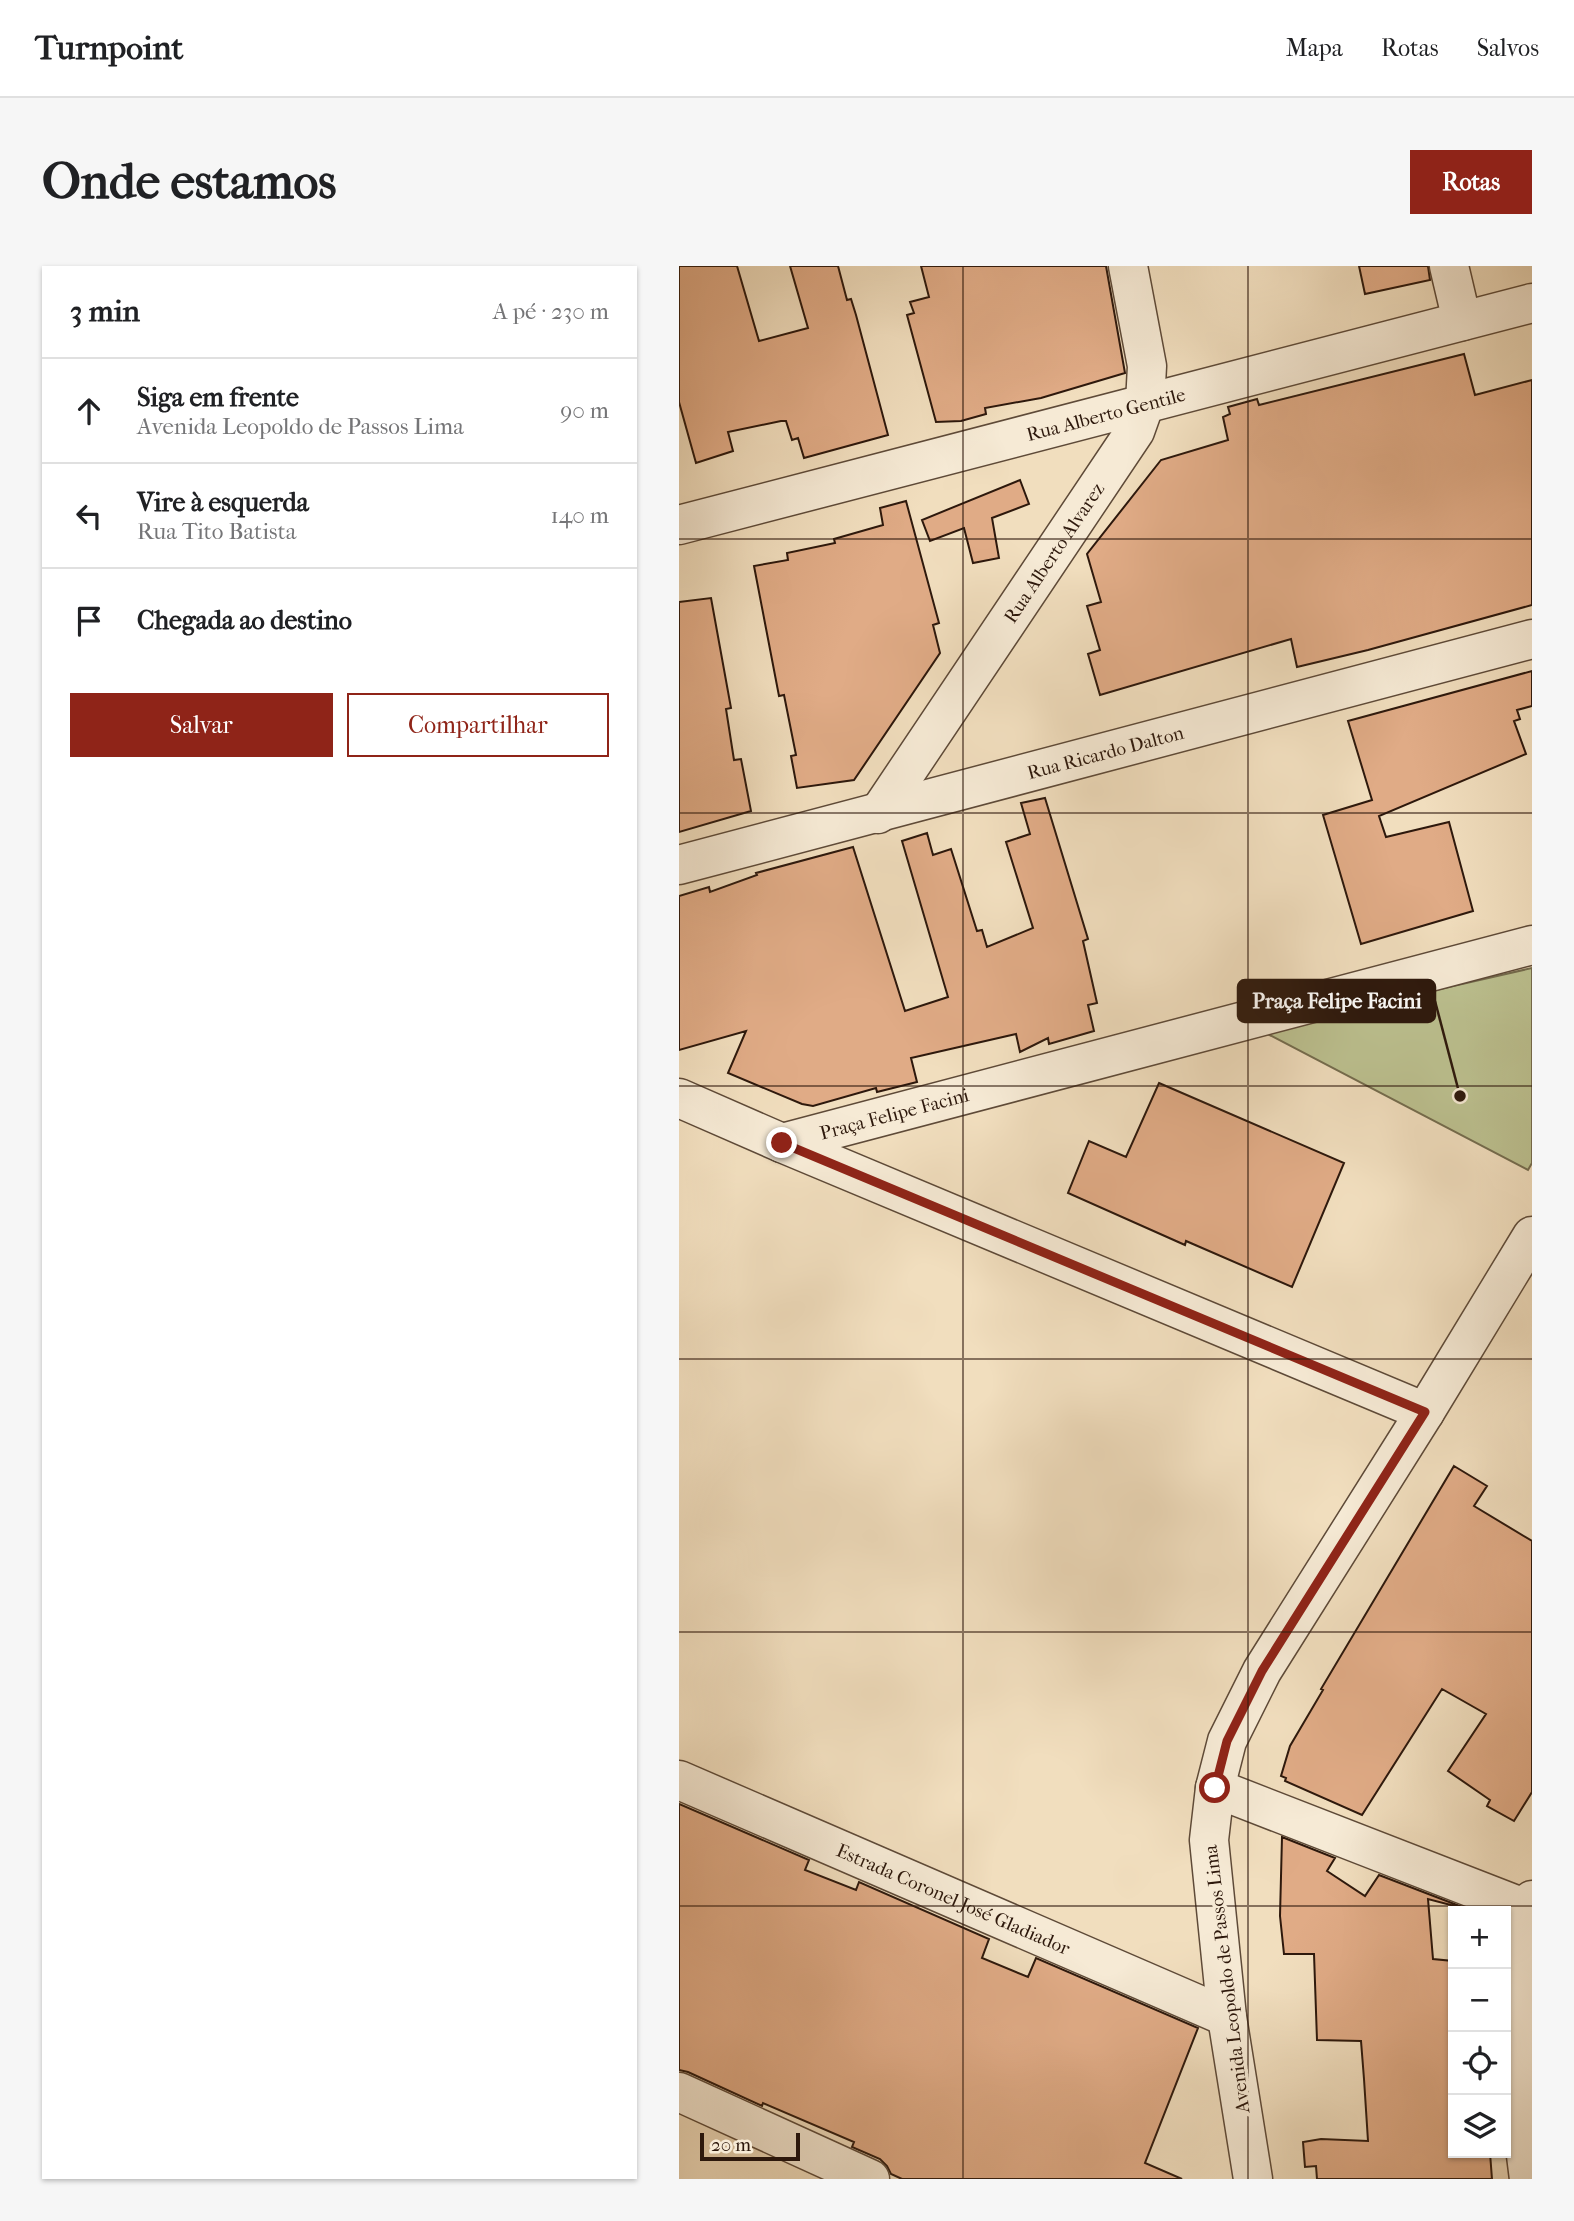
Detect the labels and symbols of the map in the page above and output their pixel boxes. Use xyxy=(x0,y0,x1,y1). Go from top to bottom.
street label: Rua Alberto Gentile xyxy=(1024,384,1188,446)
street label: Rua Alberto Alvarez xyxy=(1000,479,1109,627)
street label: Rua Ricardo Dalton xyxy=(1025,722,1186,784)
callout: Praça Felipe Facini xyxy=(1238,980,1435,1022)
text: Praça Felipe Facini xyxy=(1252,989,1422,1014)
street label: Praça Felipe Facini xyxy=(817,1084,972,1145)
route end xyxy=(766,1127,797,1158)
route start xyxy=(1199,1772,1230,1803)
street label: Estrada Coronel José Gladiador xyxy=(833,1839,1074,1960)
street label: Avenida Leopoldo de Passos Lima xyxy=(1200,1843,1254,2115)
scale bar xyxy=(700,2130,800,2162)

